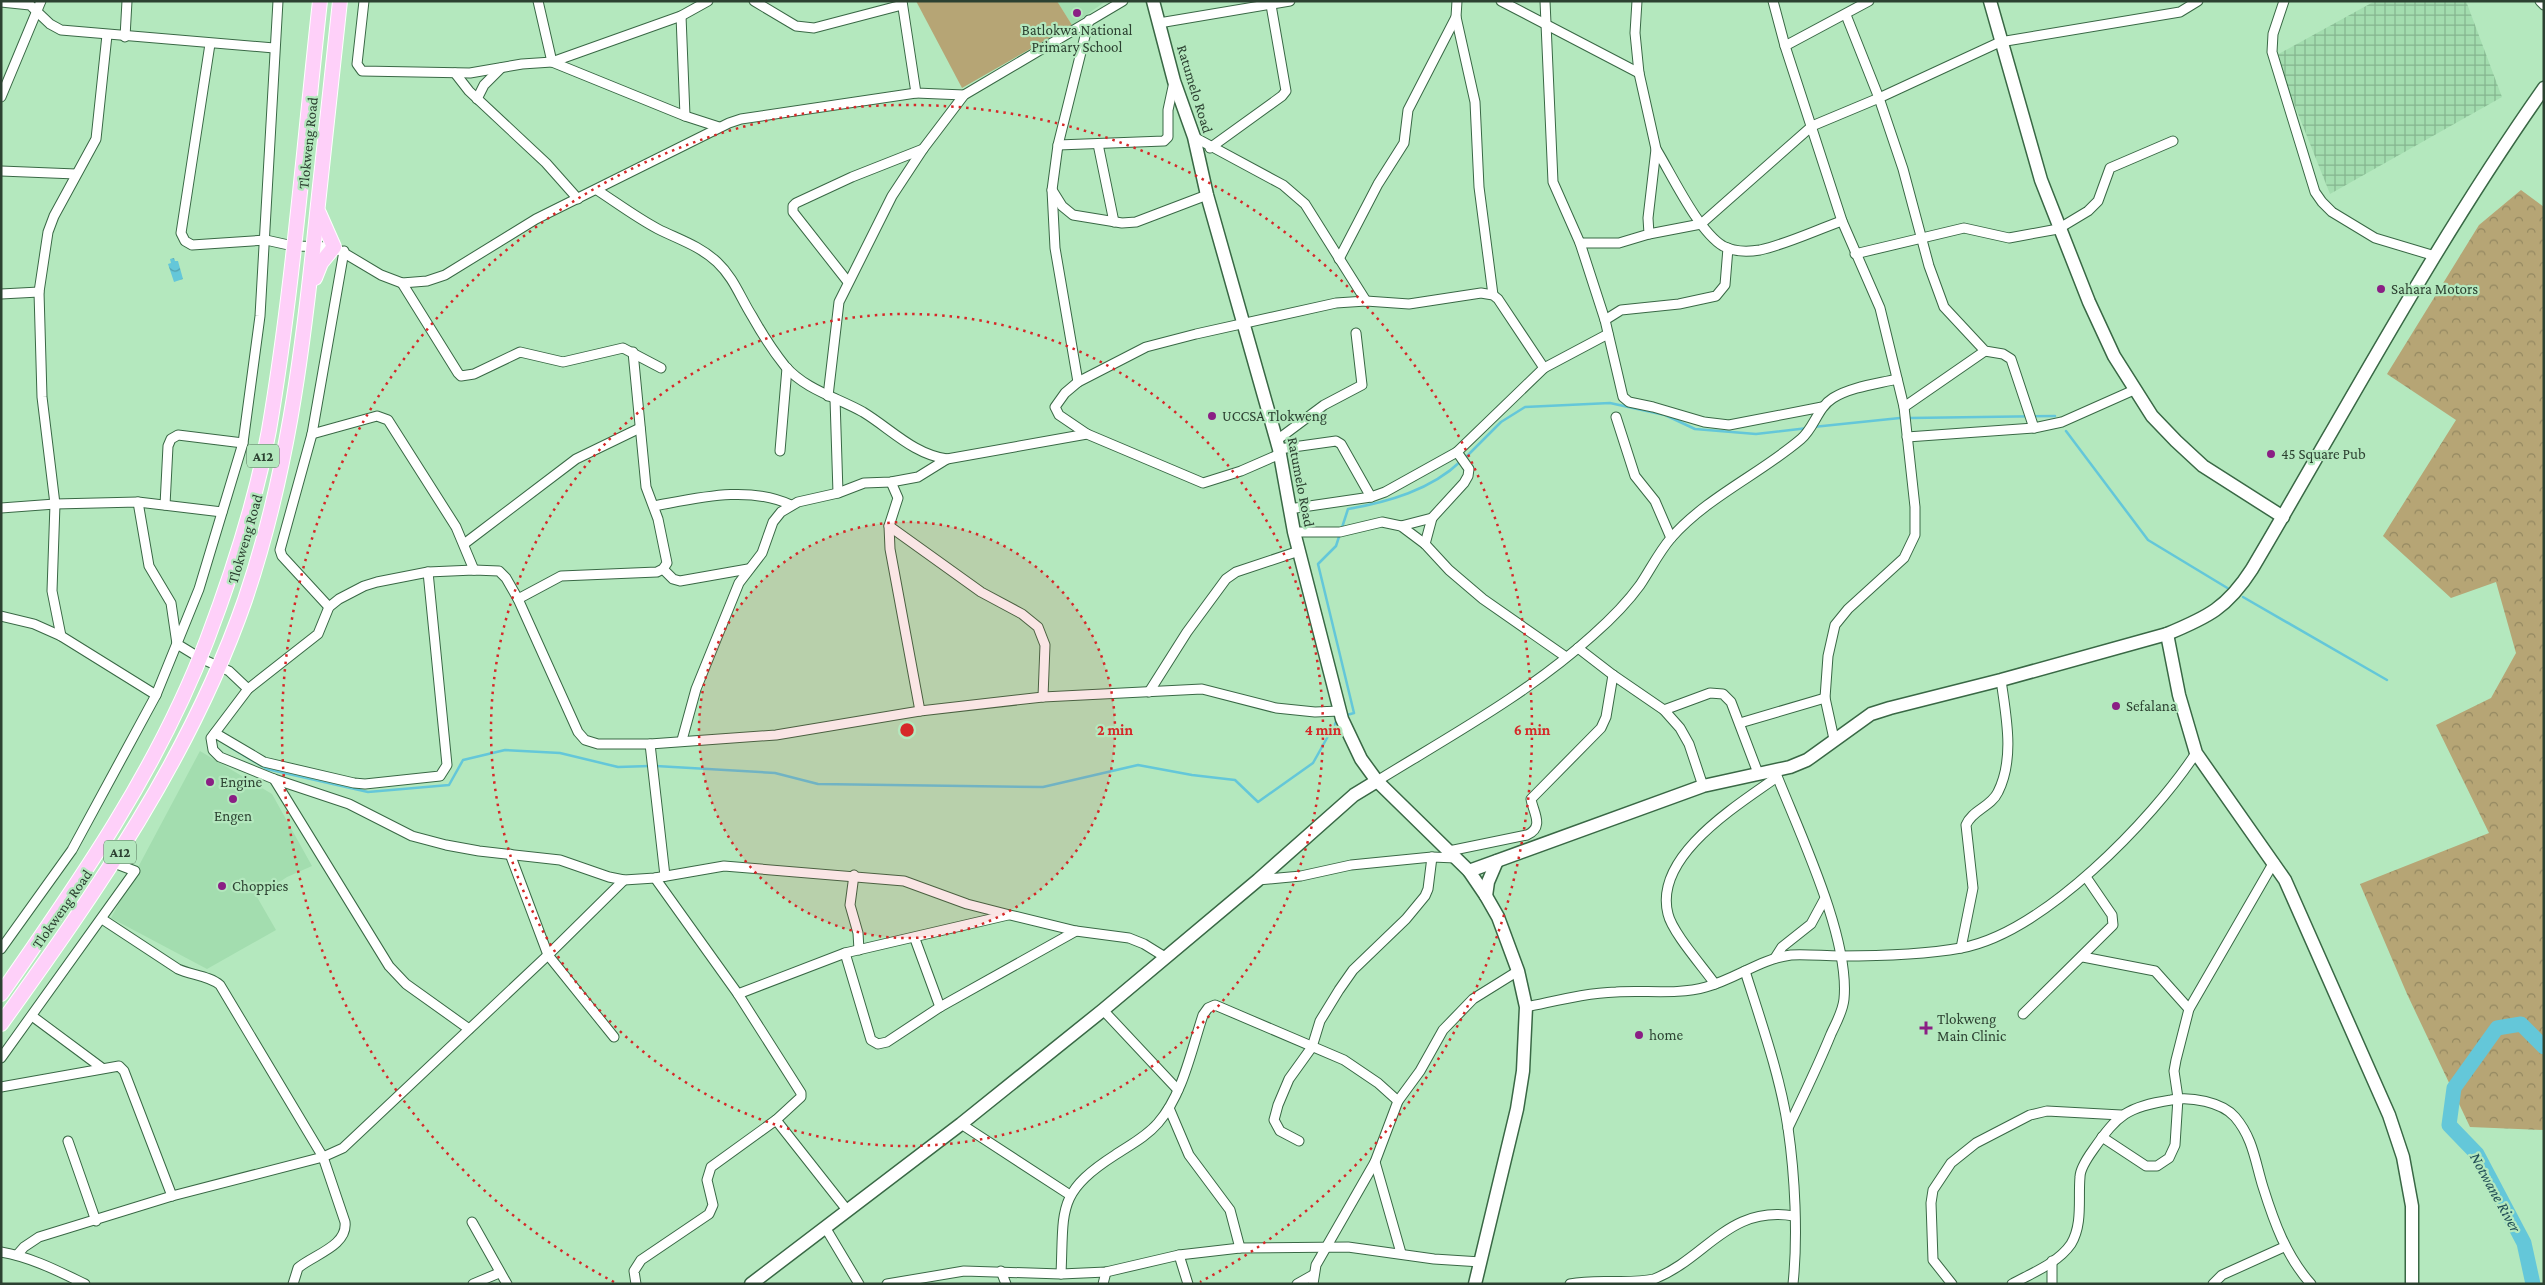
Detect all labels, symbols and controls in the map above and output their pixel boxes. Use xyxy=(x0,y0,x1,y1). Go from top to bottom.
marker: Batlokwa National Primary School xyxy=(1071,7,1083,19)
place label: Batlokwa National Primary School xyxy=(1021,22,1133,56)
street label: Ratumelo Road xyxy=(1174,43,1216,135)
street label: Tlokweng Road xyxy=(295,96,322,190)
place label: Sahara Motors xyxy=(2391,281,2478,297)
marker: Sahara Motors xyxy=(2375,283,2387,295)
place label: UCCSA Tlokweng xyxy=(1222,408,1327,425)
marker: UCCSA Tlokweng xyxy=(1206,410,1218,422)
street label: Ratumelo Road xyxy=(1284,436,1318,528)
road number: A12 xyxy=(247,444,279,468)
place label: 45 Square Pub xyxy=(2281,446,2366,463)
marker: 45 Square Pub xyxy=(2265,448,2277,460)
street label: Tlokweng Road xyxy=(225,492,266,586)
place label: Sefalana xyxy=(2126,698,2177,714)
marker: Sefalana xyxy=(2110,700,2122,712)
centre of rings xyxy=(898,721,916,739)
text: 2 min xyxy=(1097,722,1133,738)
text: 4 min xyxy=(1305,722,1342,738)
text: 6 min xyxy=(1514,722,1551,738)
place label: Engine xyxy=(220,774,262,791)
marker: Engine xyxy=(204,776,216,788)
marker: Engen xyxy=(227,793,239,805)
place label: Engen xyxy=(214,808,252,825)
road number: A12 xyxy=(104,840,136,864)
street label: Tlokweng Road xyxy=(29,866,96,952)
place label: Choppies xyxy=(232,878,289,895)
marker: Choppies xyxy=(216,880,228,892)
place label: Tlokweng Main Clinic xyxy=(1937,1011,2007,1044)
marker: Tlokweng Main Clinic xyxy=(1919,1021,1933,1035)
place label: home xyxy=(1649,1027,1684,1043)
marker: home xyxy=(1633,1029,1645,1041)
water label: Notwane River xyxy=(2467,1150,2525,1235)

